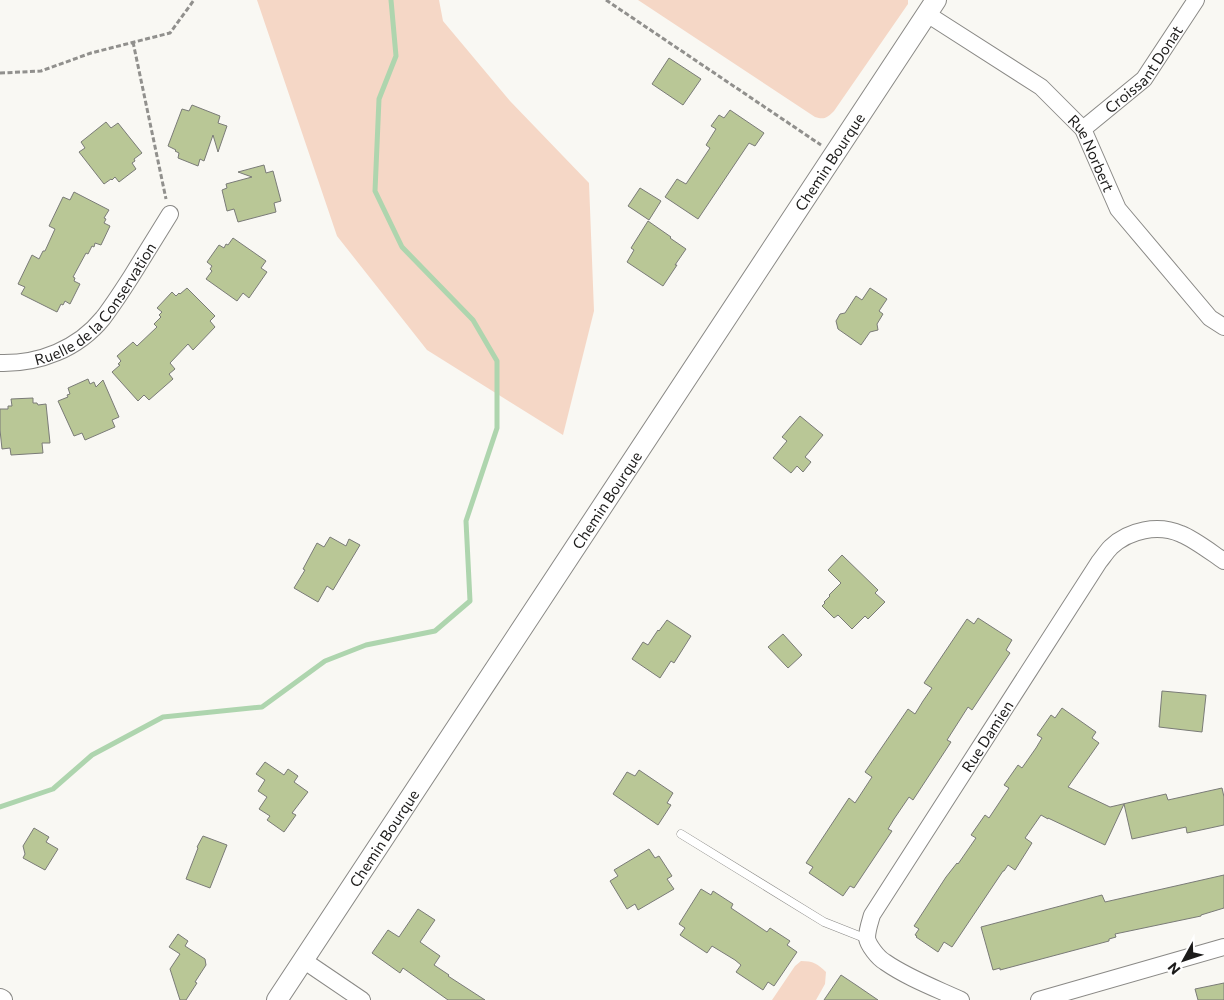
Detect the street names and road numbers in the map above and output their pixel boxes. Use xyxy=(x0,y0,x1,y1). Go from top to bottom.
street label: Croissant Donat xyxy=(1101,22,1186,117)
street label: Chemin Bourque xyxy=(791,109,868,214)
street label: Rue Norbert xyxy=(1065,111,1118,194)
street label: Ruelle de la Conservation xyxy=(32,239,159,368)
street label: Chemin Bourque xyxy=(568,448,645,552)
street label: Rue Damien xyxy=(957,697,1017,775)
street label: Chemin Bourque xyxy=(345,786,422,890)

